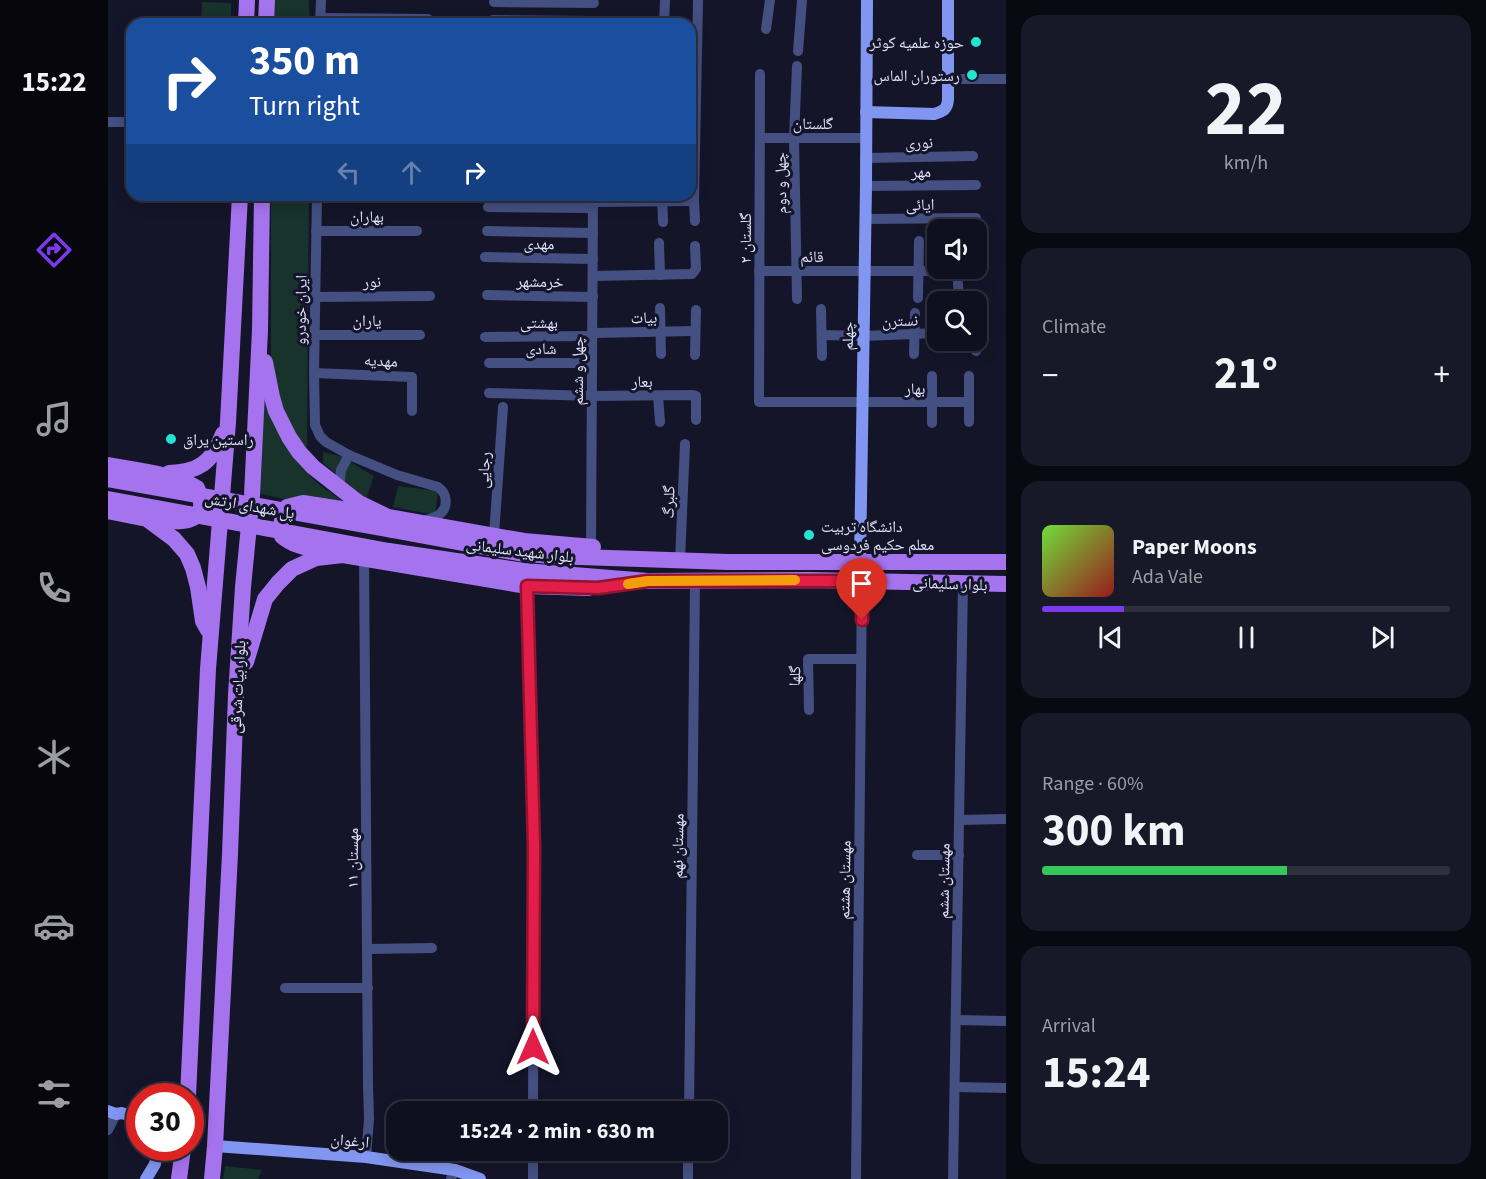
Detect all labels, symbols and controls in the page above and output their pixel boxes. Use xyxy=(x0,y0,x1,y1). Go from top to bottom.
text: 350 m xyxy=(249,31,360,91)
place label: حوزه علمیه کوثر xyxy=(869,32,964,54)
marker: حوزه علمیه کوثر xyxy=(969,35,983,49)
icon: right xyxy=(150,42,228,120)
text: 22 xyxy=(1205,54,1287,165)
text: 15:22 xyxy=(21,63,87,102)
place label: رستوران الماس xyxy=(873,65,960,87)
marker: رستوران الماس xyxy=(965,68,979,82)
text: Turn right xyxy=(249,87,360,126)
street label: گلستان xyxy=(793,113,834,135)
street label: نوری xyxy=(905,132,933,154)
text: km/h xyxy=(1224,149,1268,177)
street label: چهل و دوم xyxy=(769,152,793,214)
icon: left xyxy=(332,156,365,189)
icon: ahead xyxy=(395,156,428,189)
icon: right xyxy=(458,156,491,189)
street label: مهر xyxy=(910,161,931,183)
street label: ایائی xyxy=(905,194,935,216)
street label: بهاران xyxy=(350,206,384,228)
street label: گلستان ۲ xyxy=(735,212,757,263)
map controls xyxy=(927,219,987,351)
button: sound xyxy=(927,219,987,279)
icon: directions xyxy=(33,229,75,271)
street label: مهدی xyxy=(523,233,555,255)
street label: قائم xyxy=(800,246,824,268)
street label: نور xyxy=(362,271,381,293)
street label: خرمشهر xyxy=(515,271,564,293)
street label: ایران خودرو xyxy=(289,275,313,345)
button: search xyxy=(927,291,987,351)
street label: بیات xyxy=(631,307,657,329)
street label: نسترن xyxy=(881,309,919,333)
street label: یاران xyxy=(353,310,381,332)
street label: بهشتی xyxy=(520,312,558,334)
text: Climate xyxy=(1042,313,1106,341)
street label: چهلم xyxy=(837,322,859,351)
street label: چهل و ششم xyxy=(567,336,589,406)
street label: شادی xyxy=(525,338,557,360)
text: 21° xyxy=(1214,342,1278,406)
street label: مهدیه xyxy=(364,349,398,373)
text: − xyxy=(1042,352,1058,399)
text: + xyxy=(1434,352,1450,399)
street label: بعار xyxy=(630,371,653,393)
street label: بهار xyxy=(904,378,925,400)
icon: music xyxy=(33,398,75,440)
place label: راستین یراق xyxy=(183,429,254,451)
marker: راستین یراق xyxy=(164,432,178,446)
street label: رجایی xyxy=(472,451,496,489)
street label: گلبرگ xyxy=(657,485,681,519)
street label: پل شهدای ارتش xyxy=(203,487,297,525)
place label: دانشگاه تربیت معلم حکیم فردوسی xyxy=(821,516,934,556)
marker: دانشگاه تربیت معلم حکیم فردوسی xyxy=(802,528,816,542)
text: Paper Moons xyxy=(1132,531,1257,563)
street label: بلوار شهید سلیمانی xyxy=(465,533,575,569)
pin xyxy=(836,558,887,620)
text: Ada Vale xyxy=(1132,563,1203,591)
icon: phone xyxy=(33,567,75,609)
icon: arrive xyxy=(845,567,878,600)
street label: بلوار سلیمانی xyxy=(912,572,988,596)
icon: previous xyxy=(1094,621,1127,654)
icon: pause xyxy=(1230,621,1263,654)
icon: next xyxy=(1366,621,1399,654)
street label: بلوار بیات شرقی xyxy=(225,640,251,734)
street label: گلها xyxy=(784,665,806,687)
icon: climate xyxy=(33,736,75,778)
text: Range · 60% xyxy=(1042,770,1143,798)
text: 300 km xyxy=(1042,799,1186,863)
street label: مهستان نهم xyxy=(666,813,690,879)
street label: مهستان ۱۱ xyxy=(342,828,364,888)
street label: مهستان هشتم xyxy=(833,840,857,920)
street label: مهستان ششم xyxy=(932,843,956,919)
icon: car xyxy=(33,905,75,947)
text: Arrival xyxy=(1042,1012,1096,1040)
position arrow xyxy=(501,1015,565,1079)
text: 15:24 xyxy=(1042,1041,1151,1105)
icon: filters xyxy=(33,1073,75,1115)
speed limit sign: 30 xyxy=(126,1083,204,1161)
text: 15:24 · 2 min · 630 m xyxy=(459,1115,655,1147)
street label: ارغوان xyxy=(330,1128,370,1154)

